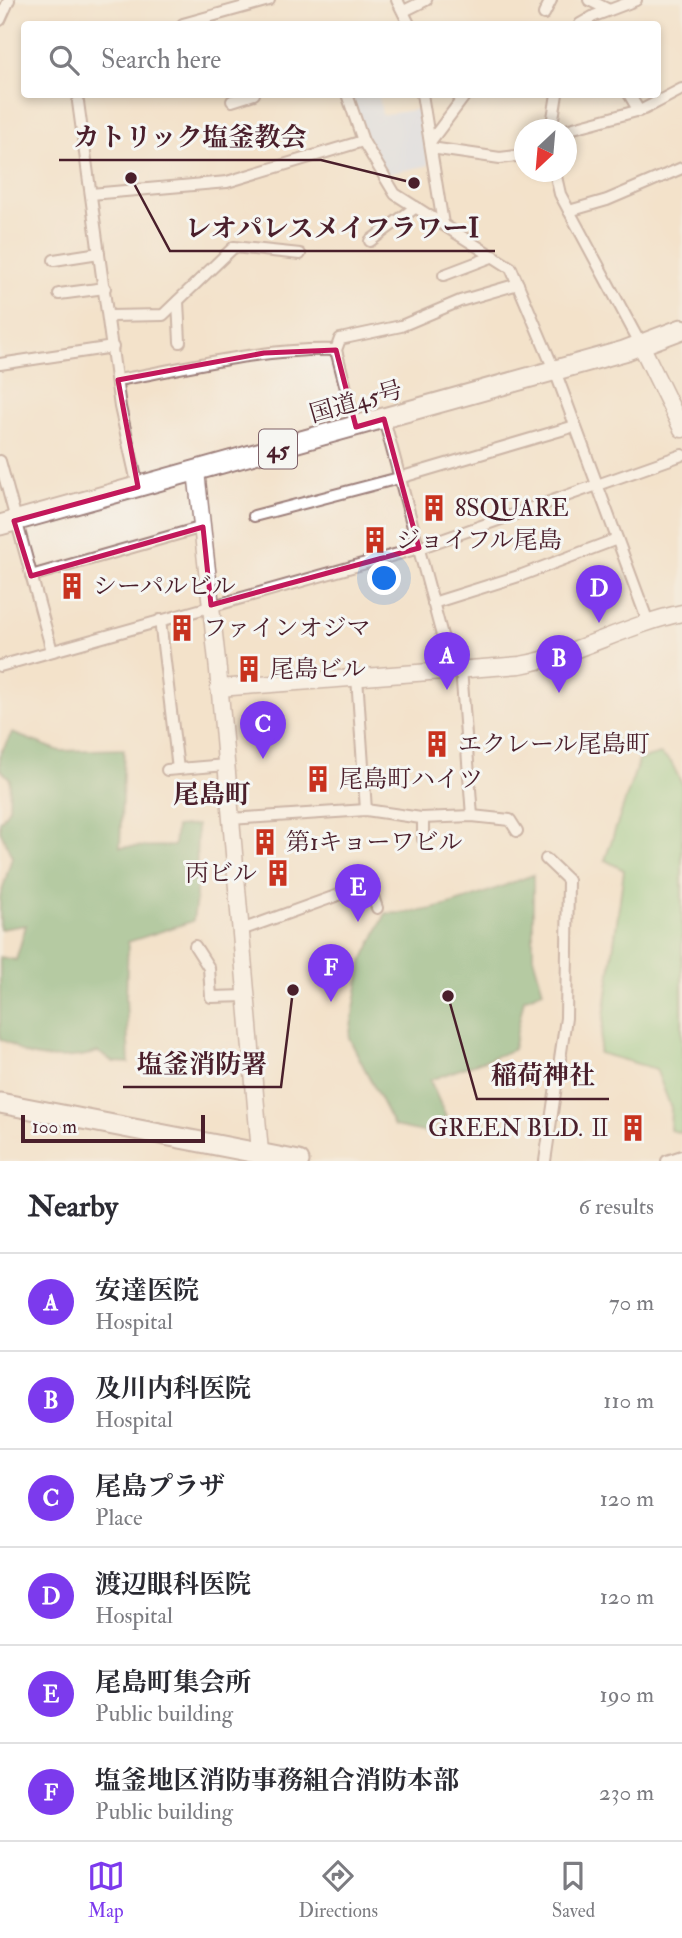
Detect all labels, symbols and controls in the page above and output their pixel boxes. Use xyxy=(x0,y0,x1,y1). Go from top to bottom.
search box xyxy=(21,21,661,98)
icon: search xyxy=(45,41,83,79)
text: Search here xyxy=(101,44,221,76)
callout: カトリック塩釜教会 xyxy=(59,113,321,160)
north arrow xyxy=(514,119,577,182)
text: カトリック塩釜教会 xyxy=(74,122,306,154)
callout: レオパレスメイフラワーI xyxy=(170,204,495,251)
text: レオパレスメイフラワーI xyxy=(185,213,479,245)
street label: 国道45号 xyxy=(306,374,406,430)
road number: 45 xyxy=(259,430,297,468)
building icon: 8SQUARE xyxy=(419,493,449,523)
place label: 8SQUARE xyxy=(455,493,569,524)
building icon: ジョイフル尾島 xyxy=(360,525,390,555)
place label: ジョイフル尾島 xyxy=(396,525,562,556)
your location xyxy=(367,561,401,595)
pin: D xyxy=(576,565,622,623)
building icon: シーパルビル xyxy=(57,571,87,601)
place label: シーパルビル xyxy=(93,571,236,602)
building icon: ファインオジマ xyxy=(167,613,197,643)
place label: ファインオジマ xyxy=(203,613,371,644)
pin: A xyxy=(424,632,470,690)
pin: B xyxy=(536,635,582,693)
building icon: 尾島ビル xyxy=(234,654,264,684)
place label: 尾島ビル xyxy=(270,654,366,685)
pin: C xyxy=(240,701,286,759)
building icon: エクレール尾島町 xyxy=(422,729,452,759)
place label: エクレール尾島町 xyxy=(458,729,650,760)
building icon: 尾島町ハイツ xyxy=(303,764,333,794)
place label: 尾島町ハイツ xyxy=(339,764,483,795)
district label: 尾島町 xyxy=(173,779,251,811)
building icon: 第1キョーワビル xyxy=(250,827,280,857)
place label: 第1キョーワビル xyxy=(286,827,463,858)
place label: 丙ビル xyxy=(185,858,257,889)
building icon: 丙ビル xyxy=(263,858,293,888)
pin: E xyxy=(335,864,381,922)
pin: F xyxy=(308,944,354,1002)
callout: 塩釜消防署 xyxy=(123,1040,281,1087)
text: 塩釜消防署 xyxy=(137,1049,267,1081)
callout: 稲荷神社 xyxy=(477,1052,609,1099)
text: 稲荷神社 xyxy=(491,1060,595,1092)
scale bar xyxy=(21,1112,205,1144)
place label: GREEN BLD. Ⅱ xyxy=(428,1113,612,1144)
building icon: GREEN BLD. Ⅱ xyxy=(618,1113,648,1143)
text: 100 m xyxy=(32,1115,77,1139)
text: Nearby xyxy=(28,1188,118,1225)
text: 6 results xyxy=(579,1192,654,1221)
text: 安達医院 xyxy=(95,1275,199,1307)
text: A xyxy=(44,1288,58,1317)
text: 70 m xyxy=(609,1288,654,1317)
text: Hospital xyxy=(95,1307,173,1336)
text: 及川内科医院 xyxy=(95,1373,251,1405)
text: B xyxy=(43,1386,59,1415)
text: 110 m xyxy=(603,1386,654,1415)
text: Hospital xyxy=(95,1405,173,1434)
text: 尾島プラザ xyxy=(95,1471,225,1503)
text: C xyxy=(43,1484,59,1513)
text: 120 m xyxy=(600,1484,654,1513)
text: Place xyxy=(95,1503,143,1532)
text: 渡辺眼科医院 xyxy=(95,1569,251,1601)
text: D xyxy=(42,1582,60,1611)
text: 120 m xyxy=(600,1582,654,1611)
text: Hospital xyxy=(95,1601,173,1630)
text: 尾島町集会所 xyxy=(95,1667,251,1699)
text: E xyxy=(43,1680,59,1709)
text: 190 m xyxy=(600,1680,654,1709)
text: Public building xyxy=(95,1699,233,1728)
text: 塩釜地区消防事務組合消防本部 xyxy=(95,1765,459,1797)
text: F xyxy=(44,1778,58,1807)
text: 230 m xyxy=(599,1778,654,1807)
text: Public building xyxy=(95,1797,233,1826)
tab: Map xyxy=(87,1857,125,1923)
tab: Directions xyxy=(298,1857,378,1923)
tab: Saved xyxy=(552,1857,595,1923)

